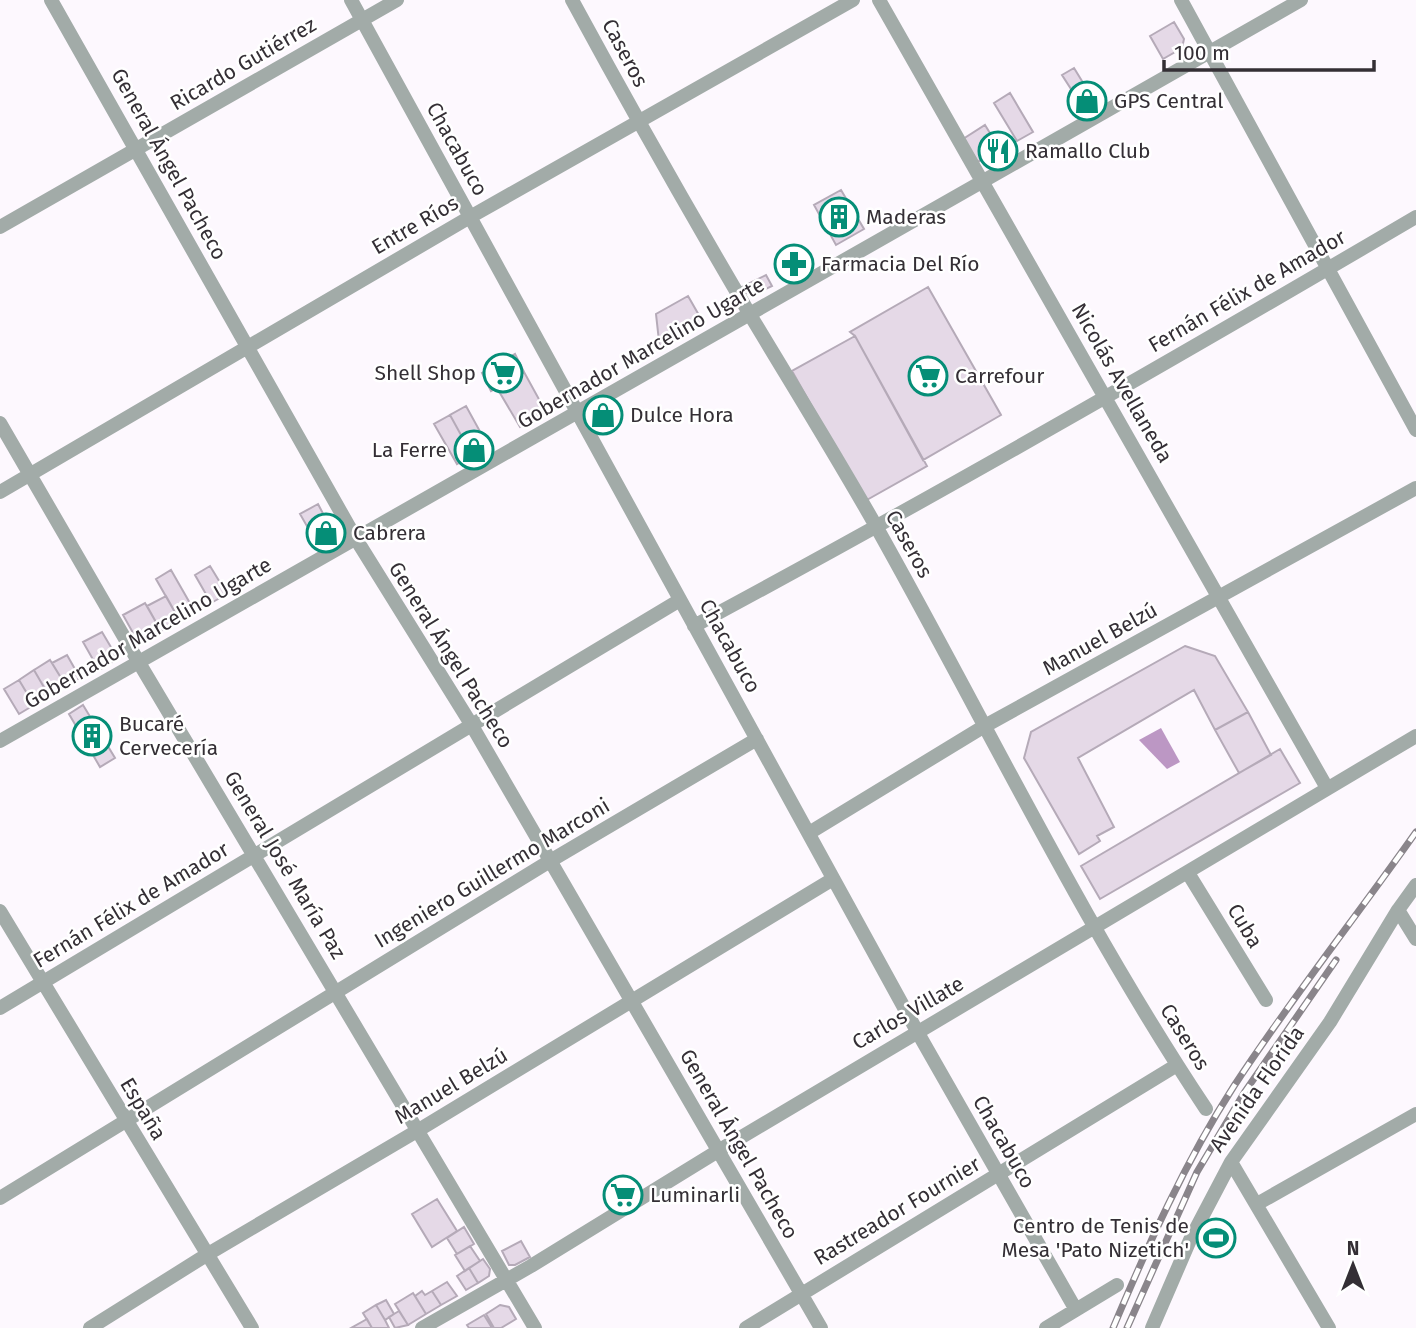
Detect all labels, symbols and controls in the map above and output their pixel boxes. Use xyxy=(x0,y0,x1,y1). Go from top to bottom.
street label: Ricardo Gutiérrez xyxy=(165,12,321,116)
street label: Caseros xyxy=(596,14,654,92)
scale bar xyxy=(1164,28,1374,72)
text: 100 m xyxy=(1174,40,1230,66)
street label: General Ángel Pacheco xyxy=(106,64,232,264)
shop icon: GPS Central xyxy=(1066,80,1108,122)
place label: GPS Central xyxy=(1114,88,1223,114)
street label: Chacabuco xyxy=(421,98,493,200)
restaurant icon: Ramallo Club xyxy=(977,130,1019,172)
place label: Ramallo Club xyxy=(1025,138,1151,164)
street label: Entre Ríos xyxy=(367,190,463,260)
building icon: Maderas xyxy=(818,196,860,238)
place label: Maderas xyxy=(866,204,946,230)
street label: Fernán Félix de Amador xyxy=(1144,224,1350,358)
pharmacy icon: Farmacia Del Río xyxy=(773,243,815,285)
place label: Farmacia Del Río xyxy=(821,251,980,277)
street label: Gobernador Marcelino Ugarte xyxy=(513,272,769,434)
street label: Nicolás Avellaneda xyxy=(1066,299,1178,467)
supermarket icon: Shell Shop xyxy=(482,352,524,394)
supermarket icon: Carrefour xyxy=(907,355,949,397)
place label: Shell Shop xyxy=(374,360,476,386)
place label: Carrefour xyxy=(955,363,1044,389)
shop icon: Dulce Hora xyxy=(582,394,624,436)
place label: Dulce Hora xyxy=(630,402,734,428)
shop icon: La Ferre xyxy=(453,429,495,471)
place label: La Ferre xyxy=(372,437,447,463)
street label: Caseros xyxy=(880,506,938,583)
shop icon: Cabrera xyxy=(305,512,347,554)
place label: Cabrera xyxy=(353,520,426,546)
street label: Gobernador Marcelino Ugarte xyxy=(20,552,276,714)
street label: General Ángel Pacheco xyxy=(383,557,519,753)
street label: Chacabuco xyxy=(694,595,766,697)
street label: Manuel Belzú xyxy=(1038,597,1162,681)
place label: Bucaré Cervecería xyxy=(119,711,218,761)
building icon: Bucaré Cervecería xyxy=(71,715,113,757)
street label: General José María Paz xyxy=(219,766,351,964)
street label: Ingeniero Guillermo Marconi xyxy=(370,792,614,954)
street label: Fernán Félix de Amador xyxy=(29,836,233,974)
street label: Cuba xyxy=(1222,899,1268,953)
street label: Carlos Villate xyxy=(848,971,968,1055)
street label: Caseros xyxy=(1154,999,1216,1075)
street label: Avenida Florida xyxy=(1204,1021,1310,1157)
street label: Manuel Belzú xyxy=(390,1042,512,1130)
street label: General Ángel Pacheco xyxy=(674,1044,804,1244)
street label: España xyxy=(114,1073,172,1145)
street label: Chacabuco xyxy=(967,1091,1041,1193)
street label: Rastreador Fournier xyxy=(809,1151,985,1271)
supermarket icon: Luminarli xyxy=(602,1174,644,1216)
place label: Luminarli xyxy=(650,1182,740,1208)
place label: Centro de Tenis de Mesa 'Pato Nizetich' xyxy=(1001,1213,1189,1263)
sports icon: Centro de Tenis de Mesa 'Pato Nizetich' xyxy=(1195,1217,1237,1259)
north arrow xyxy=(1318,1230,1388,1300)
text: N xyxy=(1347,1237,1359,1260)

